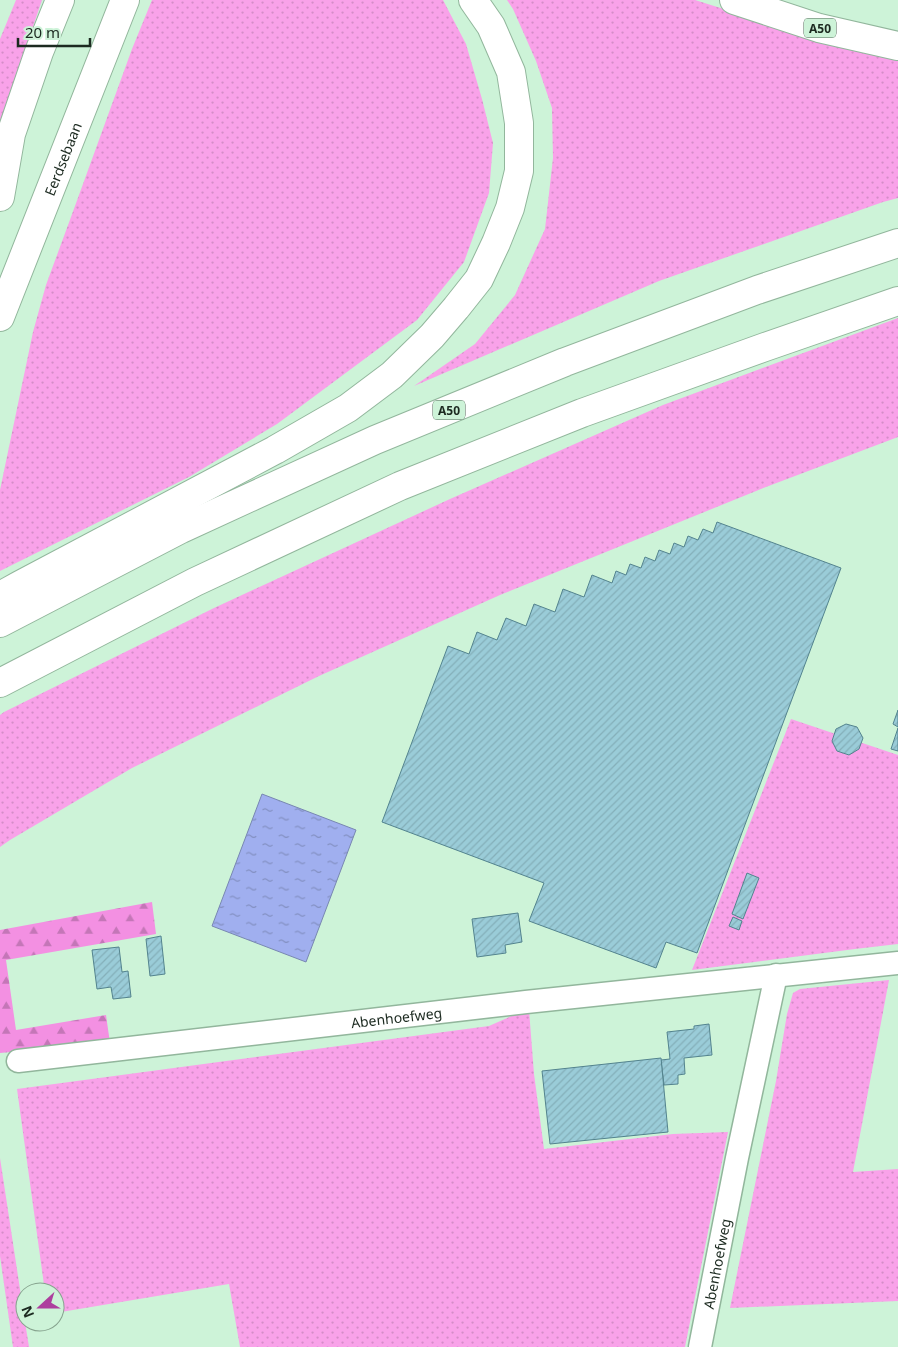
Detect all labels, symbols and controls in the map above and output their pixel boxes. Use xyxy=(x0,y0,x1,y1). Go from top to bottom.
scale bar xyxy=(18,15,90,47)
road number: A50 xyxy=(804,18,836,38)
text: 20 m xyxy=(25,22,60,42)
street label: Eerdsebaan xyxy=(39,119,85,198)
road number: A50 xyxy=(433,400,465,420)
street label: Abenhoefweg xyxy=(350,1002,443,1032)
street label: Abenhoefweg xyxy=(698,1217,734,1310)
north arrow xyxy=(15,1282,65,1332)
text: N xyxy=(16,1303,38,1321)

